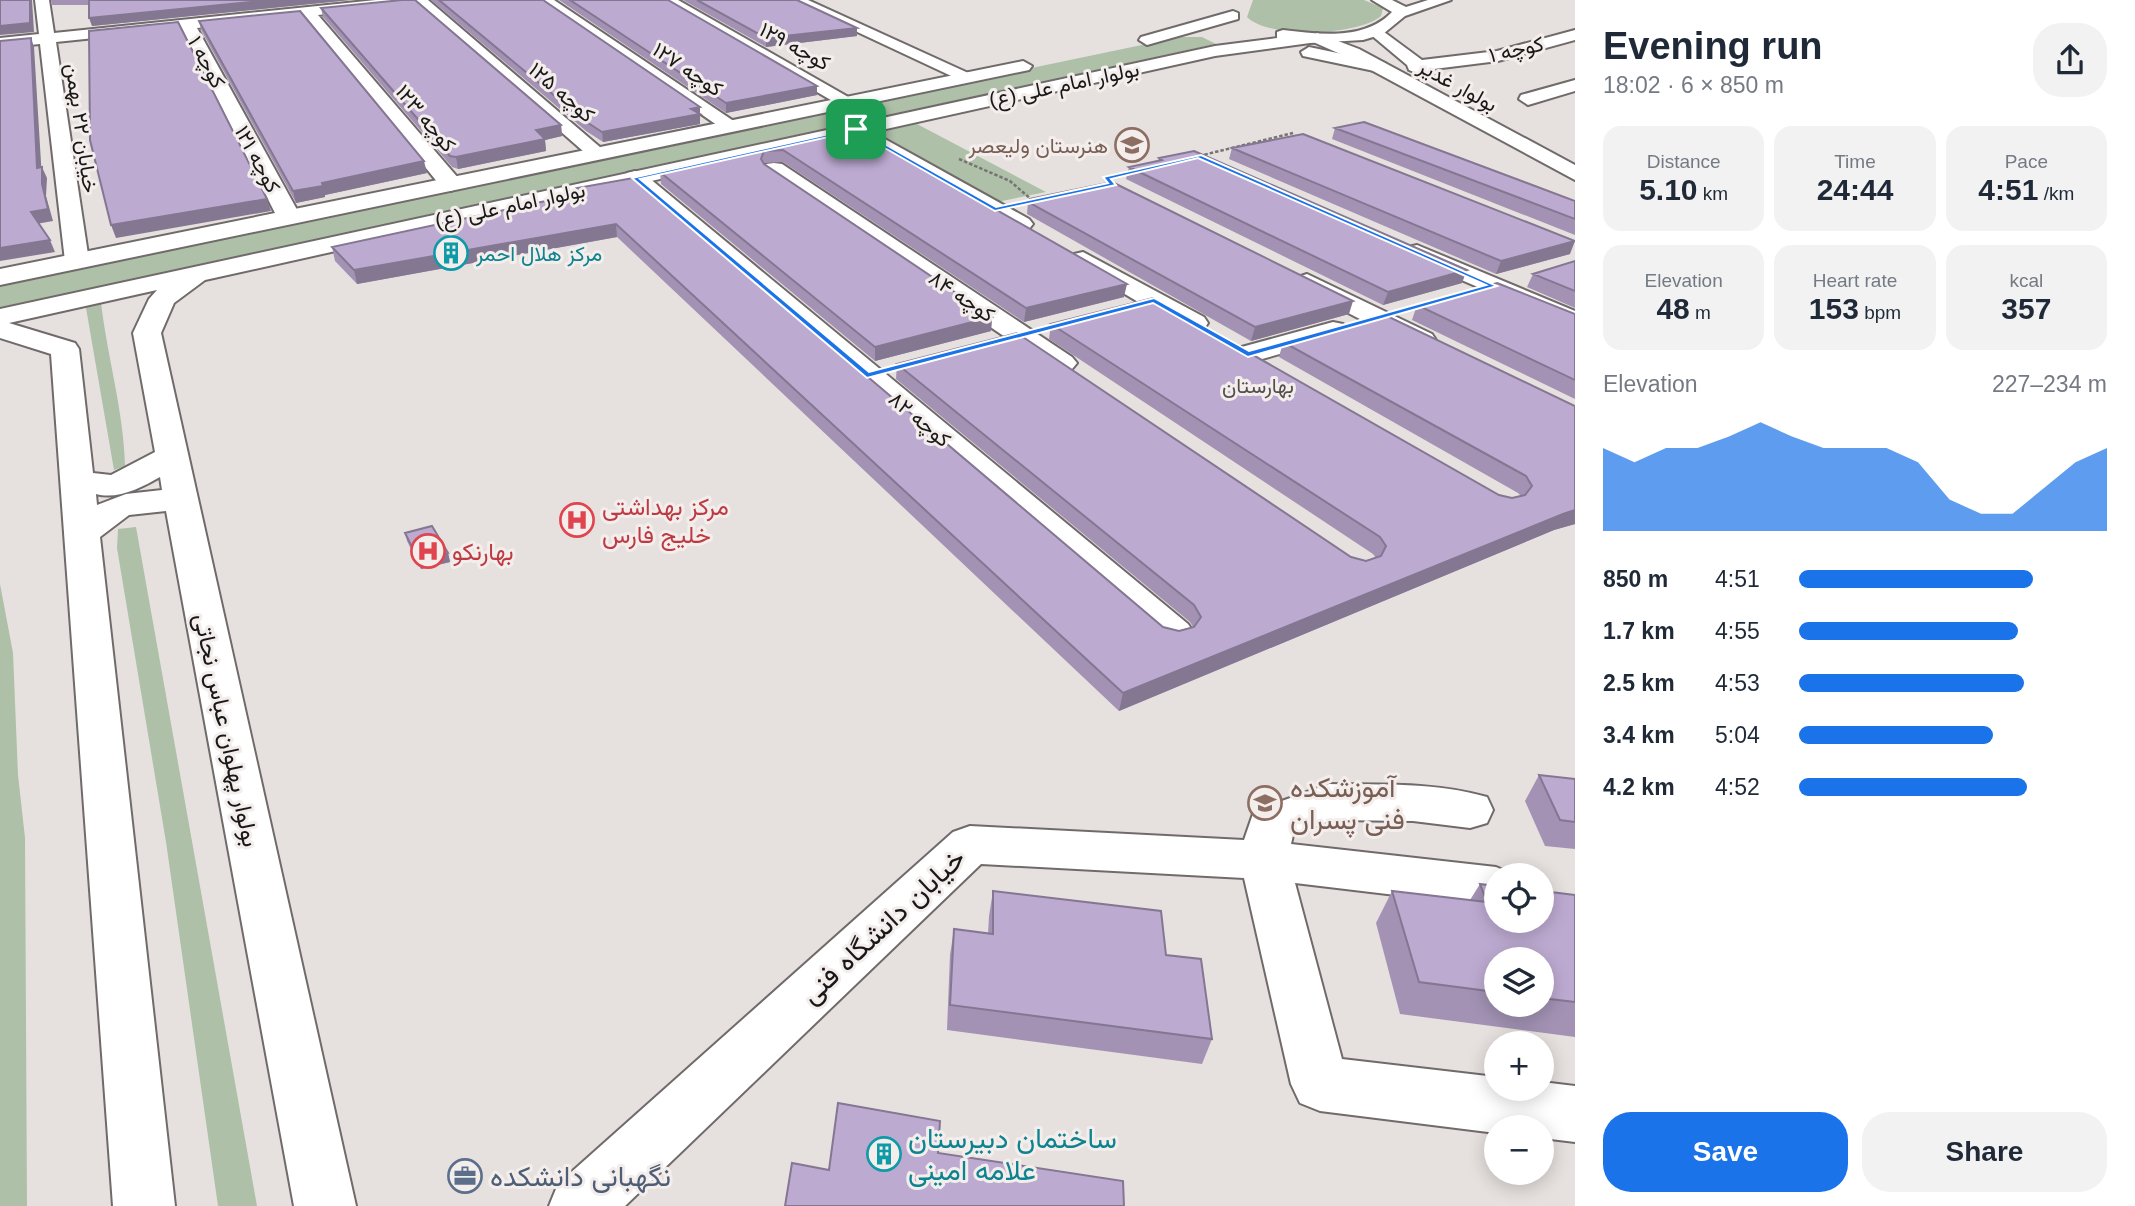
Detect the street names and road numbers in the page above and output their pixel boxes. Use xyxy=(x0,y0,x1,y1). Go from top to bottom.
street label: کوچه ۱۲۹ xyxy=(754,17,834,77)
street label: کوچه ۱ xyxy=(181,32,230,93)
street label: کوچه ۱ xyxy=(1486,32,1546,69)
street label: کوچه ۱۲۷ xyxy=(647,37,727,103)
street label: بولوار غدیر xyxy=(1413,54,1501,118)
street label: کوچه ۱۲۵ xyxy=(523,57,599,129)
street label: بولوار امام علی (ع) xyxy=(987,57,1142,114)
street label: خیابان ۲۲ بهمن xyxy=(60,62,102,195)
street label: کوچه ۱۲۳ xyxy=(389,80,461,158)
street label: کوچه ۱۲۱ xyxy=(228,122,285,198)
street label: بولوار امام علی (ع) xyxy=(433,178,588,235)
street label: کوچه ۸۴ xyxy=(923,266,999,329)
street label: کوچه ۸۲ xyxy=(883,387,955,454)
street label: بولوار پهلوان عباس نجاتی xyxy=(186,611,265,850)
street label: خیابان دانشگاه فنی xyxy=(795,842,972,1011)

